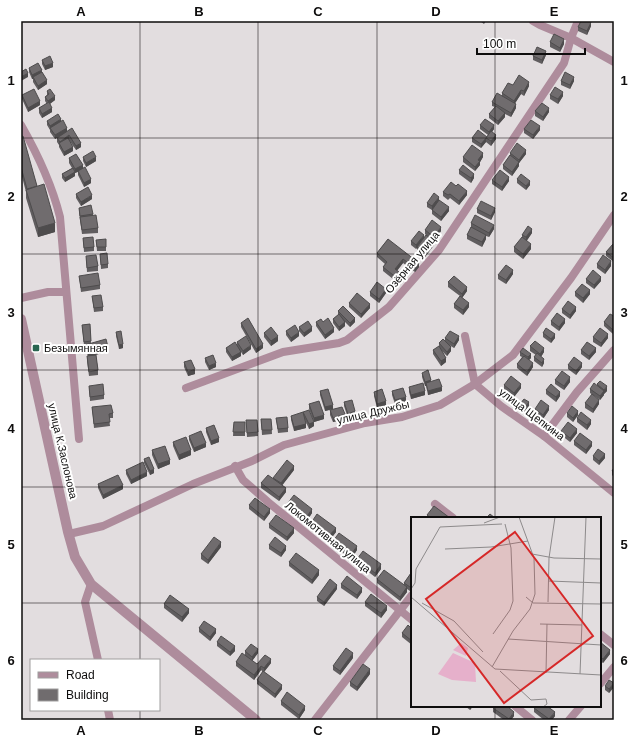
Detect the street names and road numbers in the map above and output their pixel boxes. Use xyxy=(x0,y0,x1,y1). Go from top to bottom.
street label: Озёрная улица xyxy=(383,228,442,295)
street label: улица Щепкина xyxy=(497,385,568,443)
street label: улица Дружбы xyxy=(336,398,411,426)
street label: улица К.Заслонова xyxy=(46,402,80,501)
street label: Локомотивная улица xyxy=(283,499,374,576)

